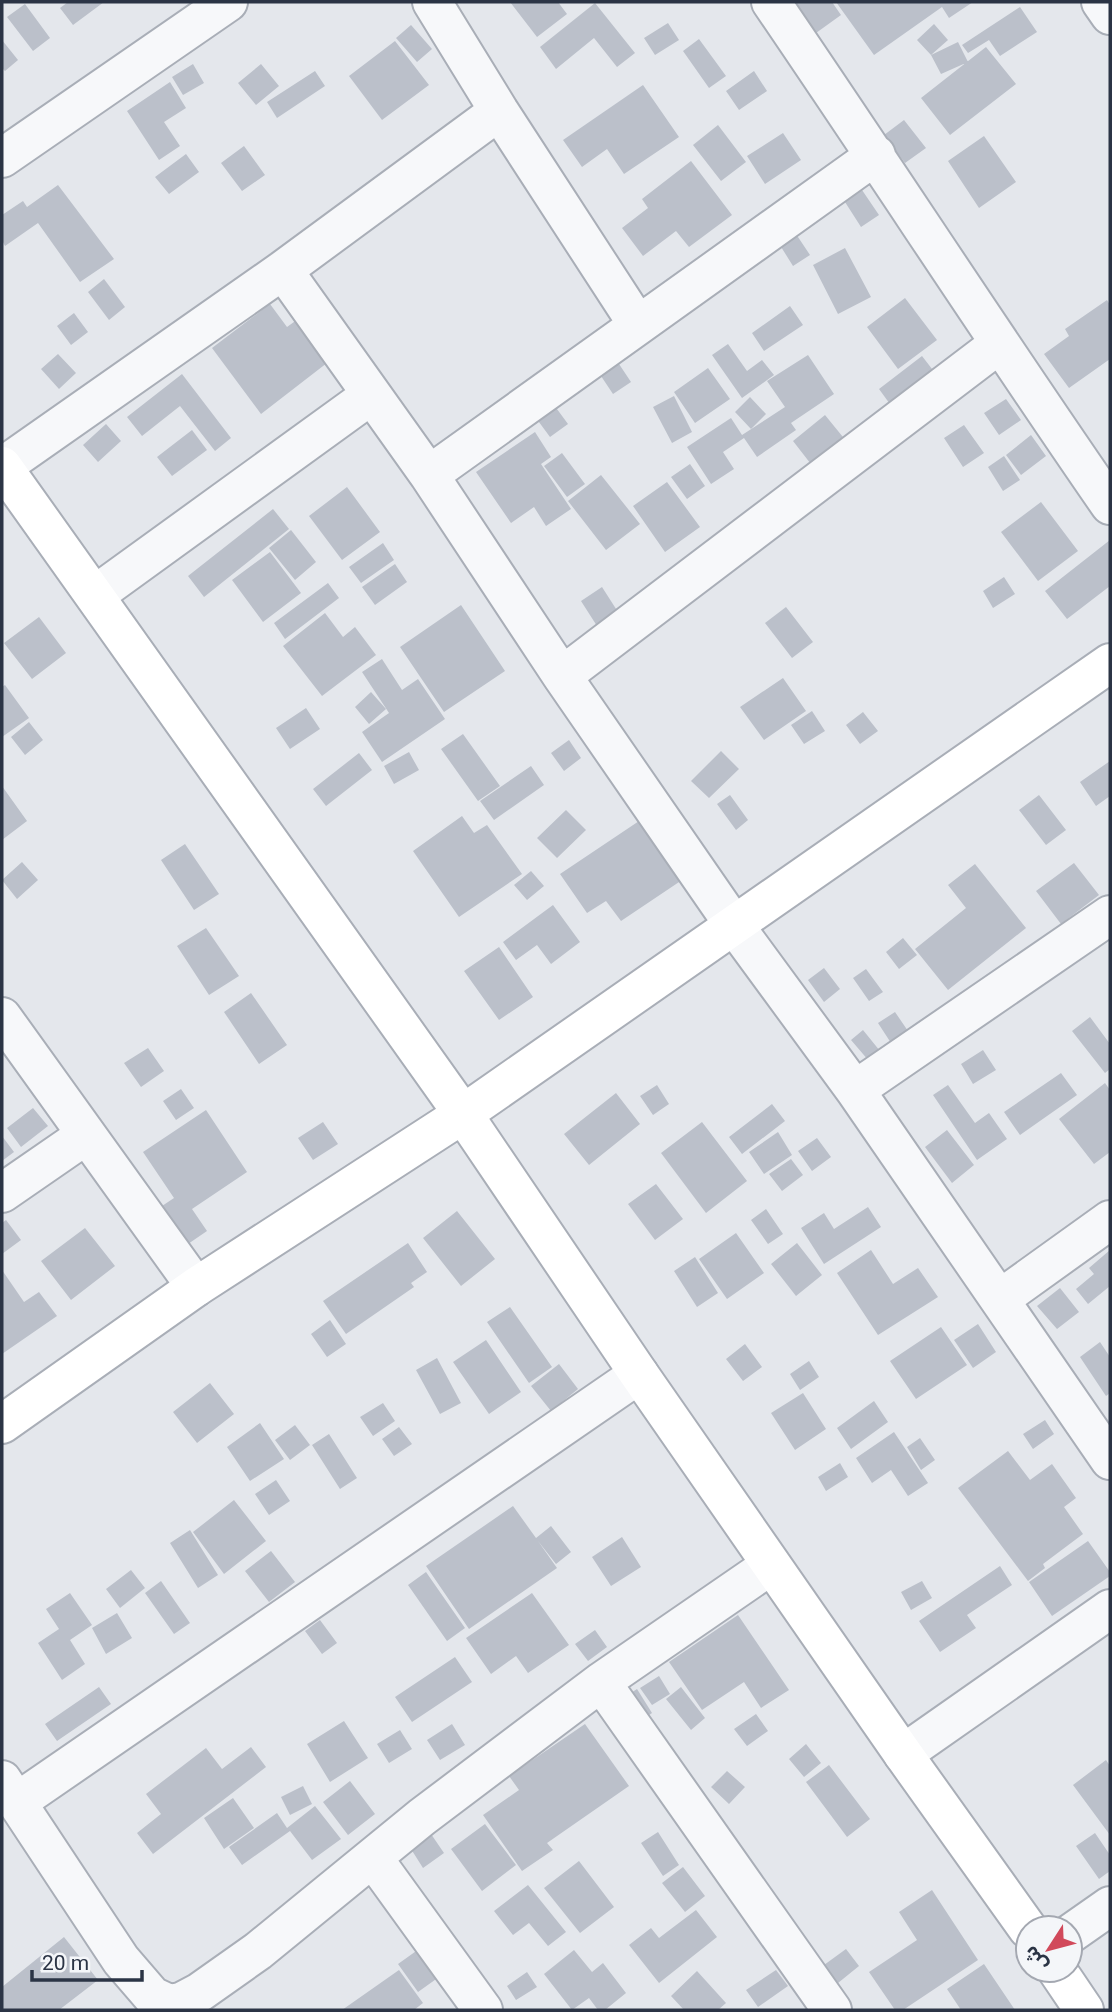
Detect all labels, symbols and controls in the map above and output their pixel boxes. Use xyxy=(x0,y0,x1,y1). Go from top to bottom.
north arrow xyxy=(1014,1914,1084,1984)
scale bar xyxy=(32,1938,142,1982)
text: ش xyxy=(1019,1941,1053,1976)
text: 20 m xyxy=(42,1951,89,1975)

